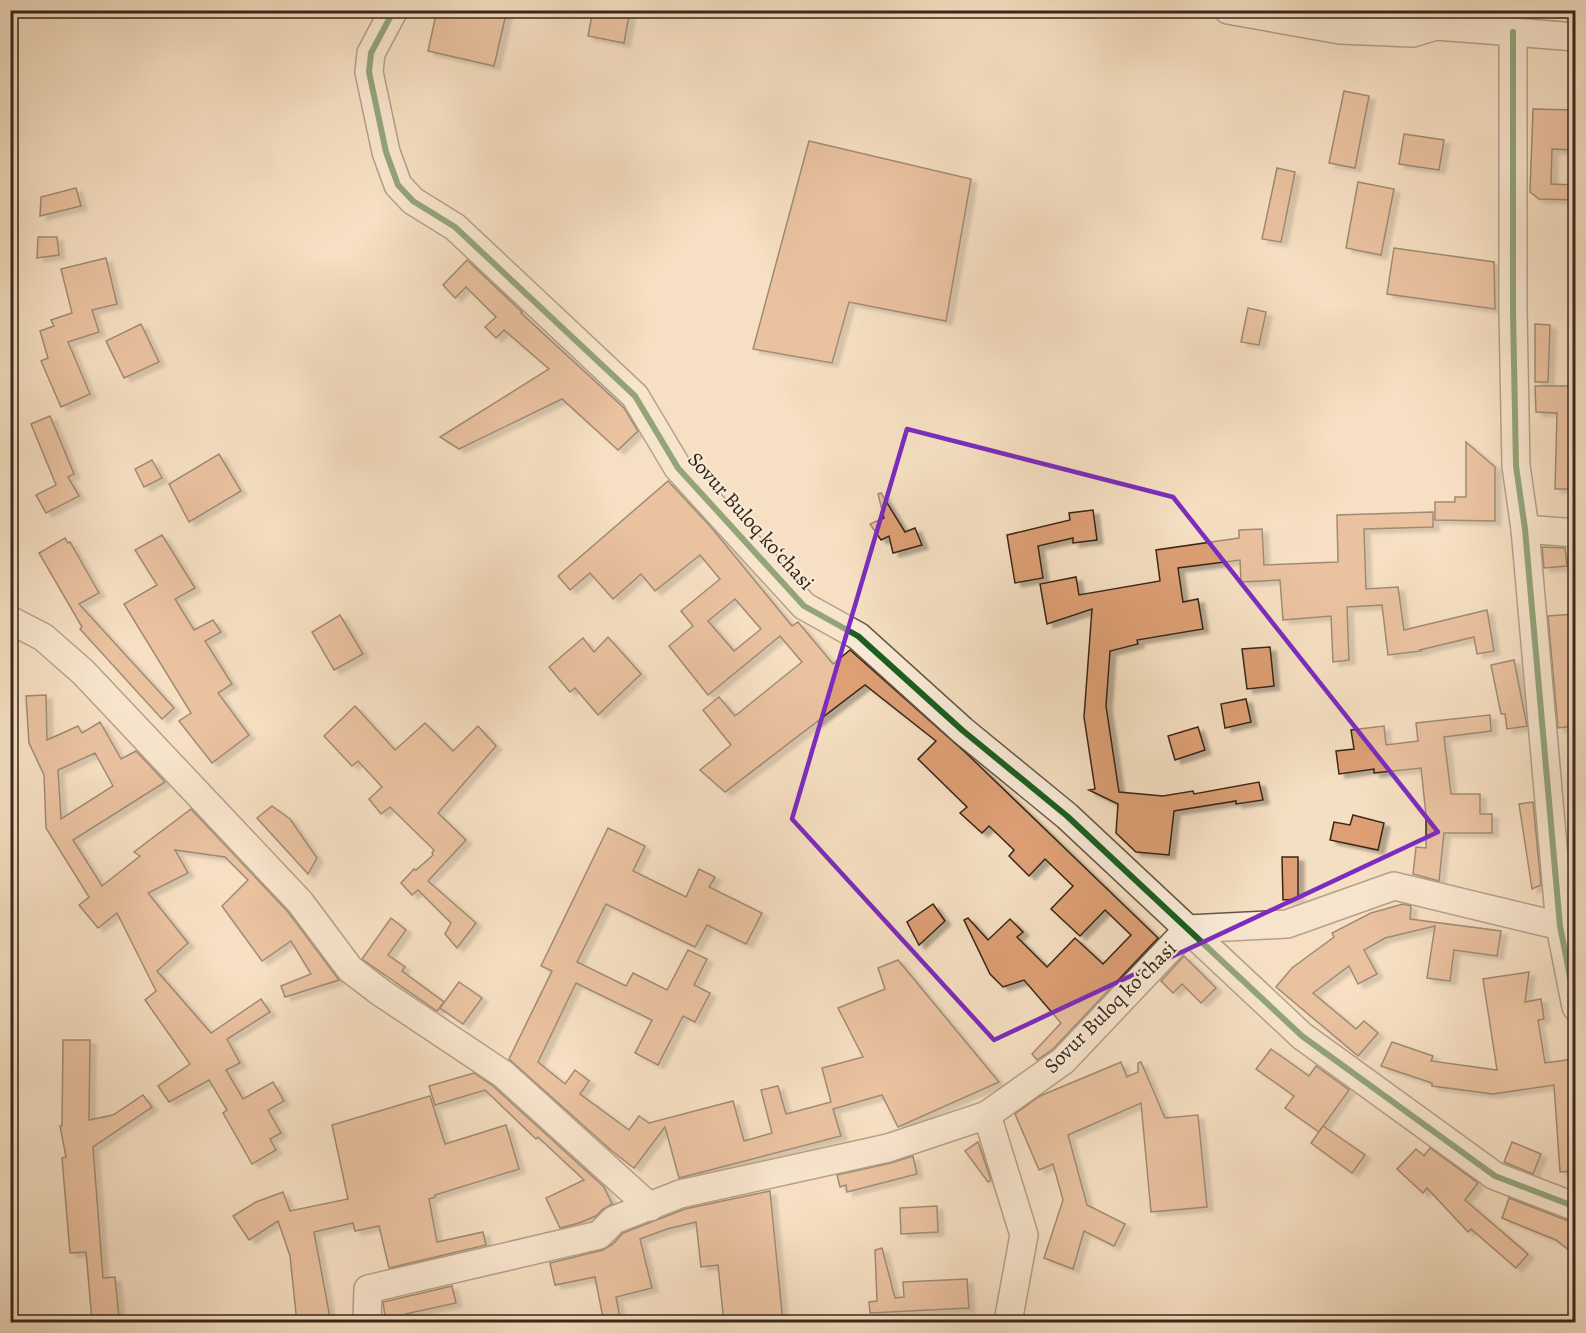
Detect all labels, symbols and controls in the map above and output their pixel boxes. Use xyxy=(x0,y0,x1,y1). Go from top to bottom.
street label: Sovur Buloq koʻchasi xyxy=(681,446,821,596)
street label: Sovur Buloq koʻchasi xyxy=(1038,935,1182,1079)

